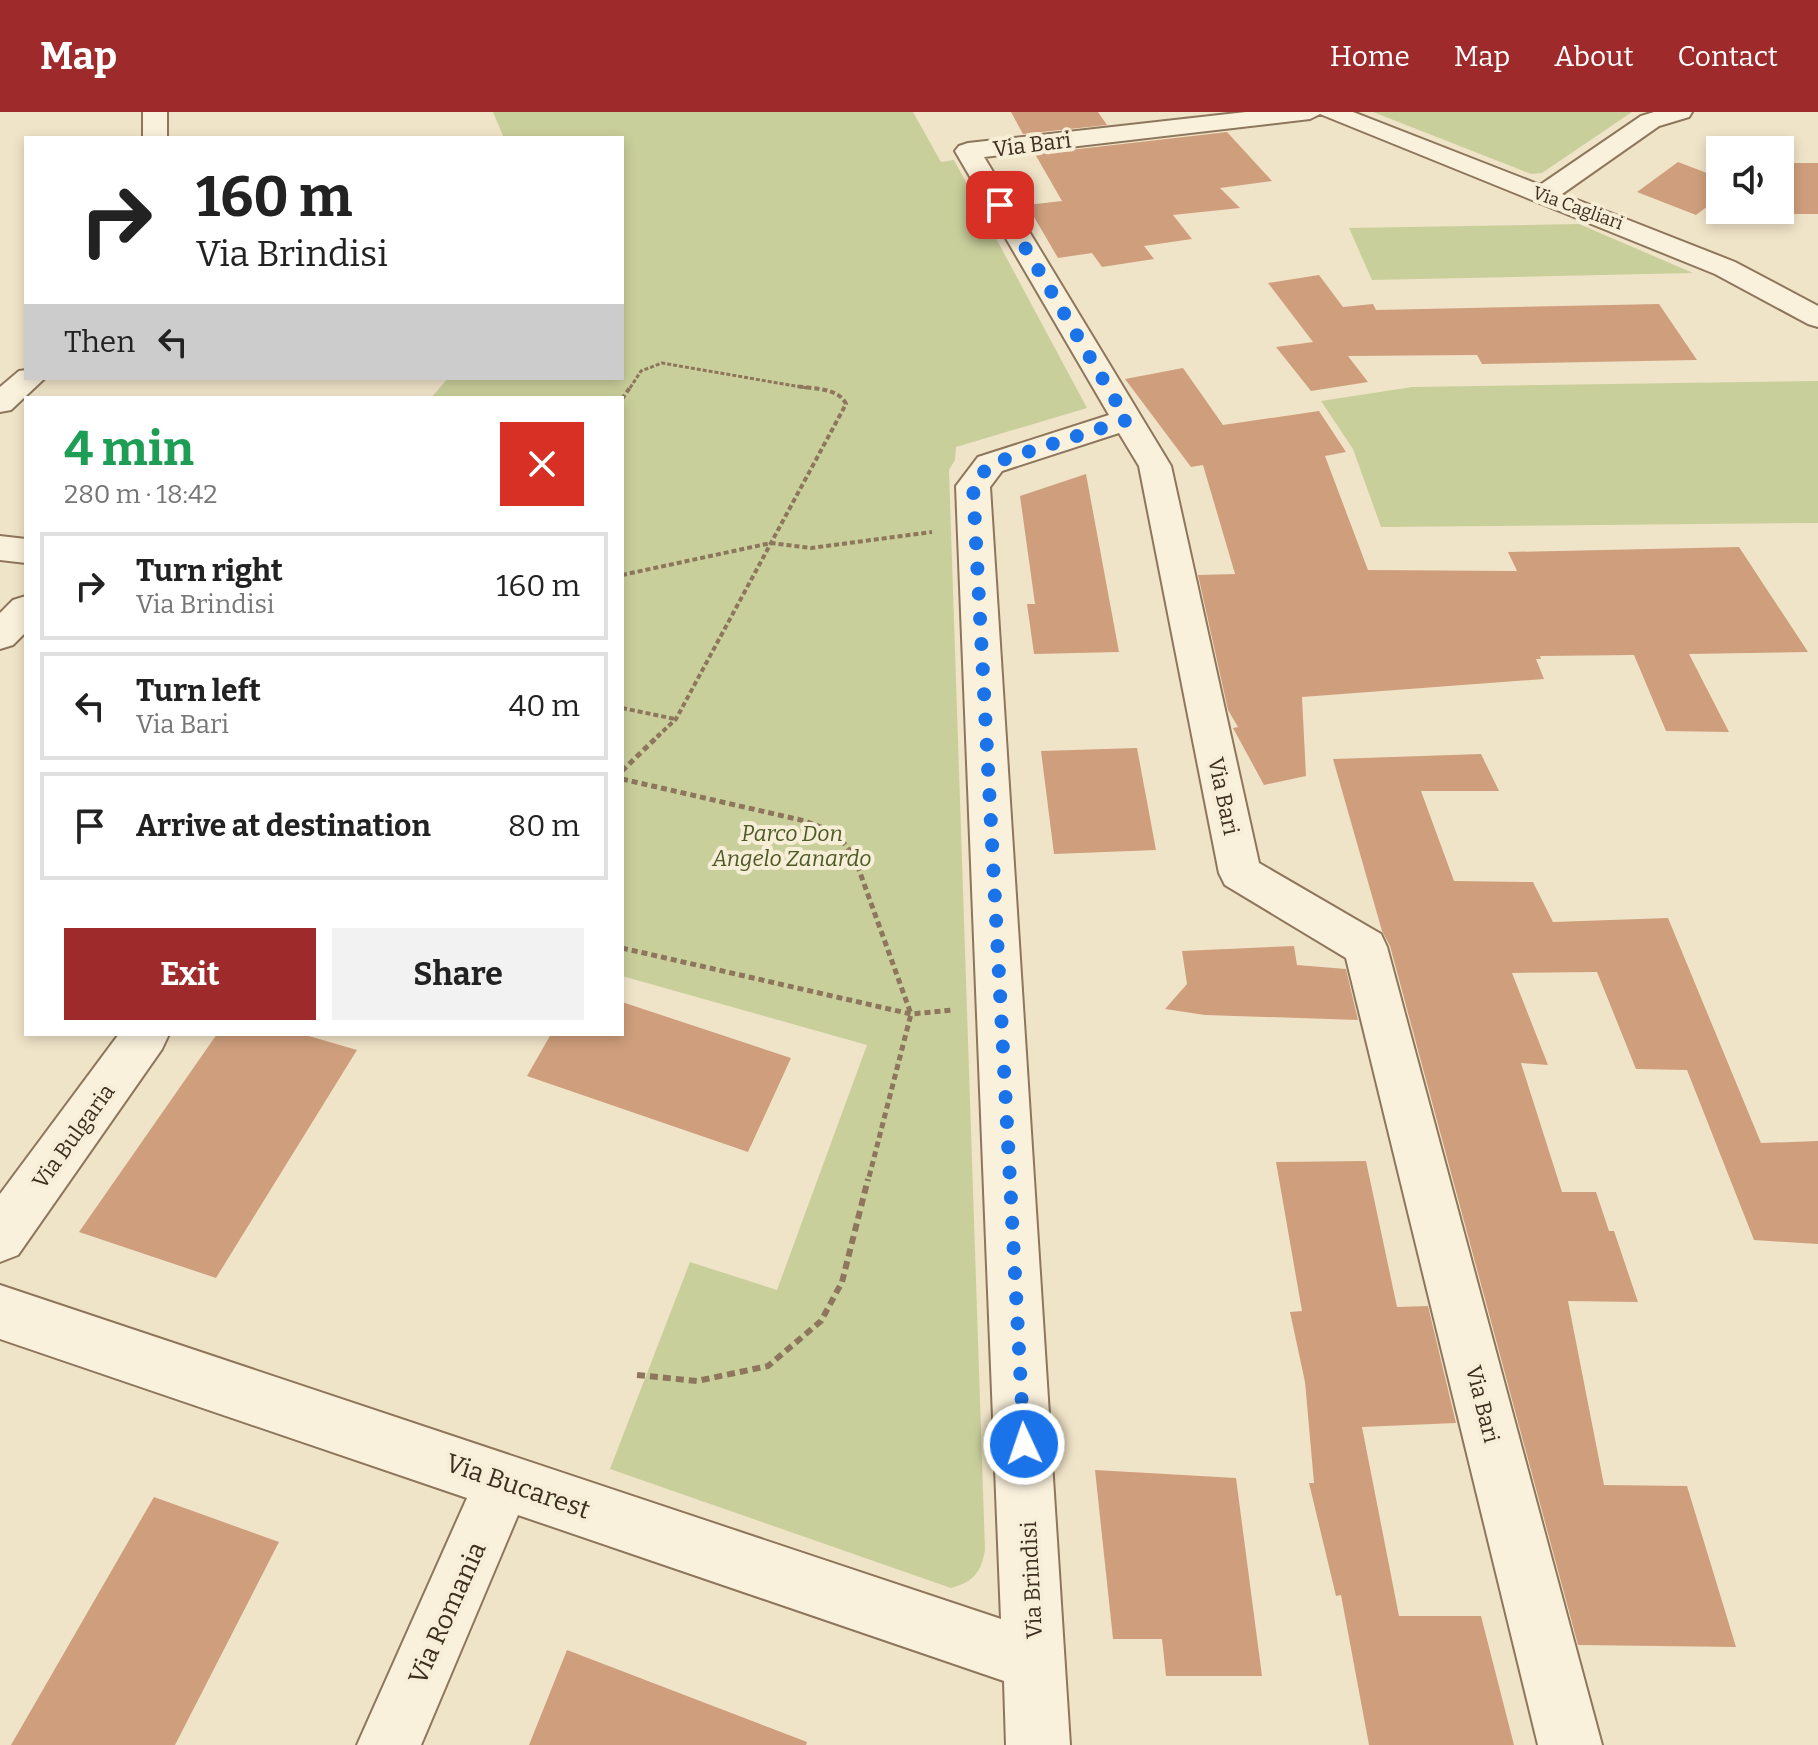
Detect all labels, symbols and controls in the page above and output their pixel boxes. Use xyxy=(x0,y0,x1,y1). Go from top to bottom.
text: Map xyxy=(40,33,117,79)
text: Home xyxy=(1330,40,1410,73)
text: Map xyxy=(1454,40,1510,73)
text: About xyxy=(1554,40,1634,73)
text: Contact xyxy=(1678,40,1778,73)
street label: Via Bari xyxy=(991,126,1073,163)
map controls xyxy=(1706,136,1794,224)
button: sound xyxy=(1706,136,1794,224)
text: 160 m xyxy=(196,164,352,231)
icon: right xyxy=(64,168,168,272)
pin xyxy=(966,171,1034,239)
street label: Via Cagliari xyxy=(1530,182,1626,234)
icon: arrive xyxy=(978,183,1022,227)
text: Via Brindisi xyxy=(196,232,388,276)
icon: left xyxy=(151,320,195,364)
text: Then xyxy=(64,324,135,360)
text: 4 min xyxy=(64,420,194,478)
button: close xyxy=(500,422,584,506)
text: 280 m · 18:42 xyxy=(64,479,217,510)
text: Turn right xyxy=(136,553,283,589)
icon: right xyxy=(68,564,112,608)
text: 160 m xyxy=(496,568,580,604)
text: Via Brindisi xyxy=(136,589,275,620)
text: Turn left xyxy=(136,673,261,709)
icon: left xyxy=(68,684,112,728)
text: 40 m xyxy=(509,688,580,724)
text: Via Bari xyxy=(136,709,229,740)
street label: Via Bari xyxy=(1202,755,1245,838)
icon: arrive xyxy=(68,804,112,848)
text: Arrive at destination xyxy=(136,808,431,844)
text: 80 m xyxy=(508,808,580,844)
park label: Parco Don Angelo Zanardo xyxy=(711,820,872,872)
button: Exit xyxy=(64,928,316,1020)
button: Share xyxy=(332,928,584,1020)
street label: Via Bulgaria xyxy=(26,1079,120,1194)
street label: Via Bari xyxy=(1460,1363,1505,1446)
position arrow xyxy=(982,1402,1066,1486)
street label: Via Bucarest xyxy=(442,1447,594,1526)
street label: Via Brindisi xyxy=(1015,1520,1048,1639)
street label: Via Romania xyxy=(402,1537,493,1689)

